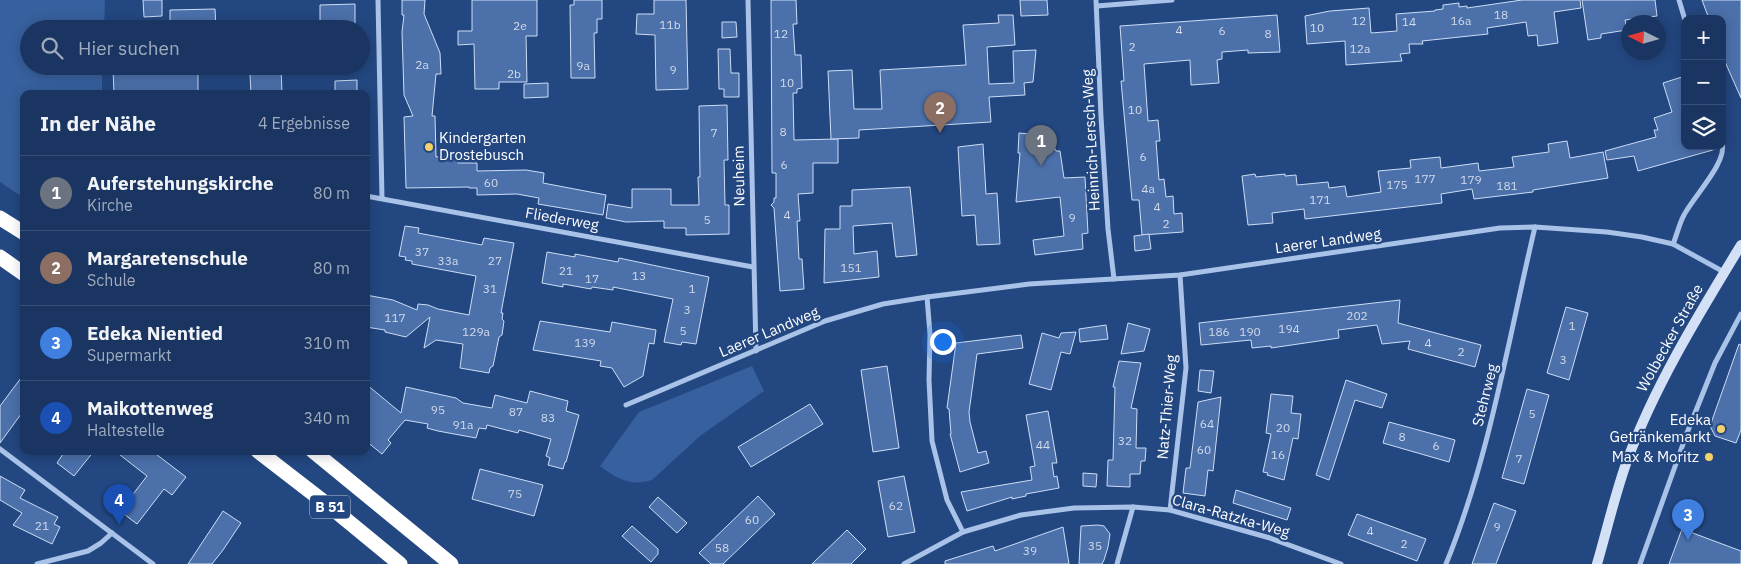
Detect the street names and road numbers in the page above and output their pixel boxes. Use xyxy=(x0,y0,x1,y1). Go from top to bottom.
street label: Heinrich-Lersch-Weg xyxy=(1077,69,1104,211)
street label: Neuheim xyxy=(728,145,749,207)
street label: Fliederweg xyxy=(524,203,601,234)
street label: Laerer Landweg xyxy=(1274,224,1382,257)
street label: Wolbecker Straße xyxy=(1632,281,1707,395)
street label: Laerer Landweg xyxy=(716,302,822,361)
street label: Natz-Thier-Weg xyxy=(1152,354,1181,460)
street label: Stehrweg xyxy=(1468,362,1501,428)
street label: Clara-Ratzka-Weg xyxy=(1170,490,1292,541)
road number: B 51 xyxy=(310,496,350,518)

